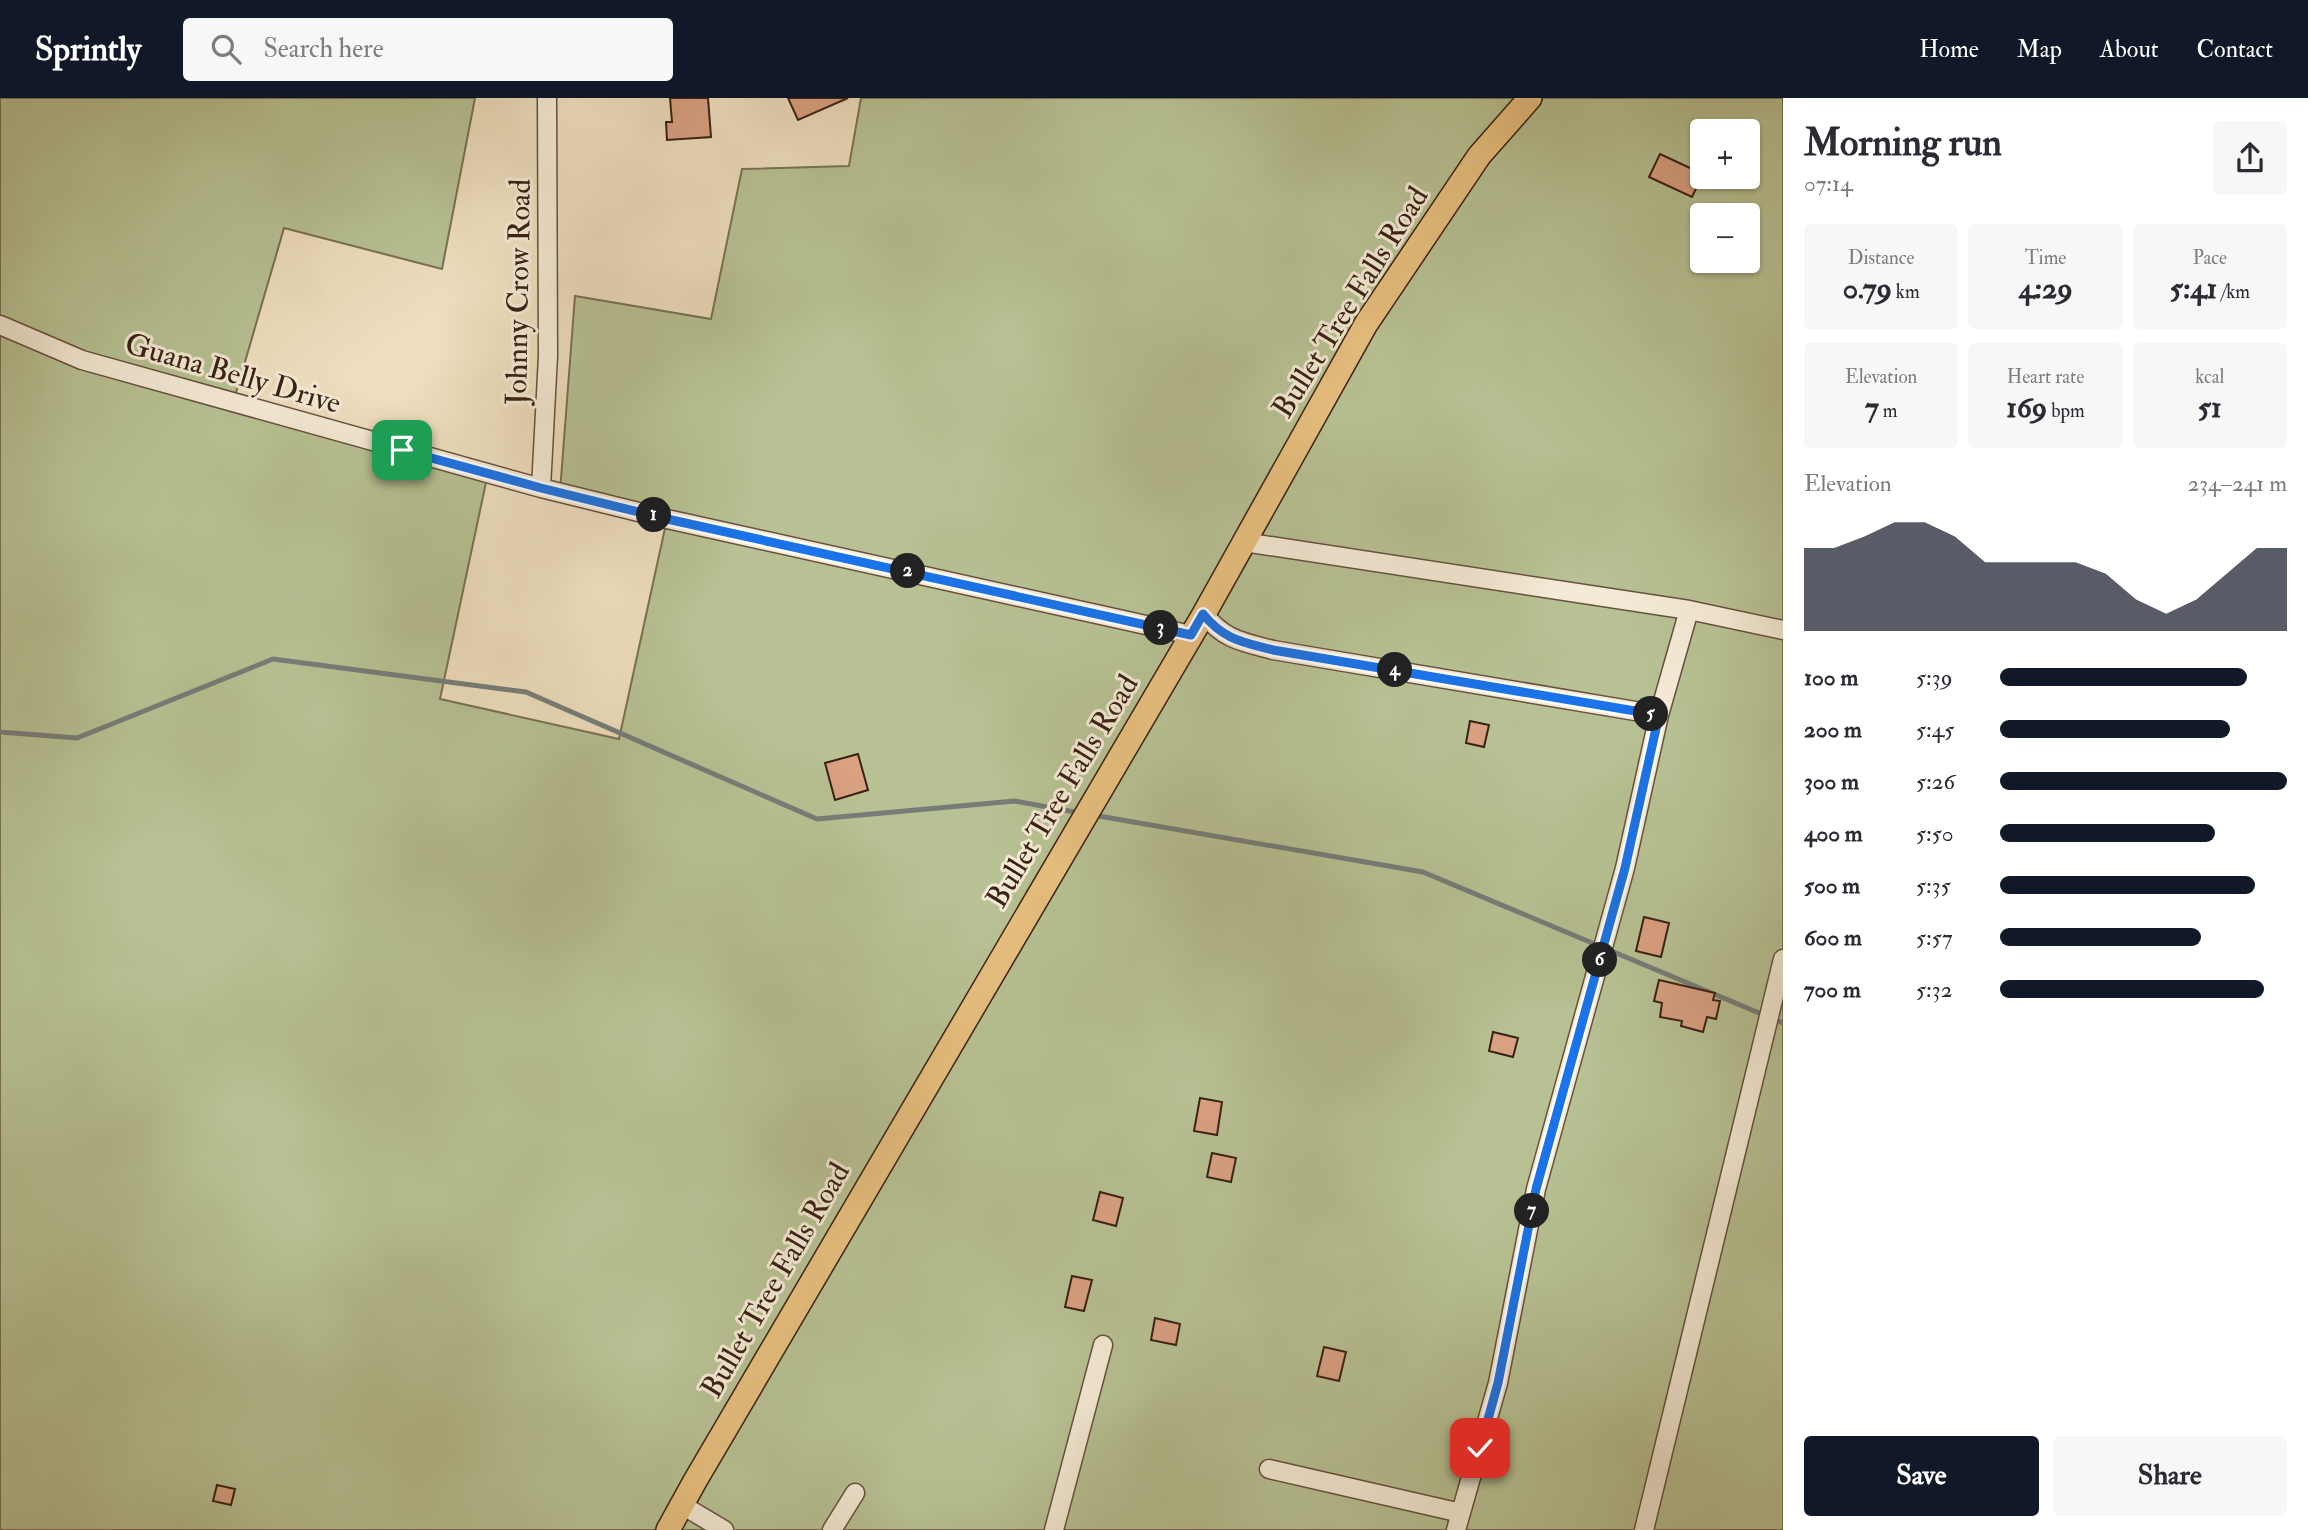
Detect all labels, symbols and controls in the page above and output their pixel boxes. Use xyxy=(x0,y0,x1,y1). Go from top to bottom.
search box xyxy=(183,18,673,81)
text: Sprintly xyxy=(35,29,141,70)
icon: search xyxy=(207,30,245,68)
text: Search here xyxy=(263,33,384,65)
text: Home xyxy=(1919,34,1979,65)
text: Map xyxy=(2017,34,2062,65)
text: About xyxy=(2100,34,2159,65)
text: Contact xyxy=(2197,34,2273,65)
map controls xyxy=(1690,119,1760,273)
button: + xyxy=(1690,119,1760,189)
text: Morning run xyxy=(1804,119,2002,167)
button: share xyxy=(2213,121,2287,195)
text: 07:14 xyxy=(1804,169,1853,198)
street label: Johnny Crow Road xyxy=(498,178,539,406)
street label: Bullet Tree Falls Road xyxy=(1264,180,1437,425)
button: − xyxy=(1690,203,1760,273)
text: Distance xyxy=(1848,246,1914,270)
text: Time xyxy=(2025,246,2066,270)
text: Pace xyxy=(2193,246,2227,270)
text: 0.79 xyxy=(1843,270,1892,307)
text: 4:29 xyxy=(2018,270,2073,307)
text: 5:41 xyxy=(2170,270,2217,307)
text: km xyxy=(1892,280,1920,304)
text: /km xyxy=(2217,280,2250,304)
street label: Guana Belly Drive xyxy=(121,325,345,422)
text: Elevation xyxy=(1845,365,1917,389)
text: Heart rate xyxy=(2007,365,2084,389)
text: kcal xyxy=(2195,365,2224,389)
text: 7 xyxy=(1865,389,1879,426)
text: 169 xyxy=(2006,389,2047,426)
text: 51 xyxy=(2198,389,2222,426)
text: m xyxy=(1879,399,1897,423)
text: bpm xyxy=(2047,399,2085,423)
pin xyxy=(372,420,432,480)
icon: arrive xyxy=(383,431,421,469)
text: Elevation xyxy=(1804,469,1892,498)
text: 234–241 m xyxy=(2188,469,2287,498)
pin: 1 xyxy=(636,498,672,532)
text: 1 xyxy=(650,502,657,526)
pin: 2 xyxy=(890,554,926,588)
text: 2 xyxy=(903,558,912,582)
pin: 3 xyxy=(1144,610,1178,646)
text: 3 xyxy=(1157,615,1164,639)
pin: 4 xyxy=(1378,652,1412,688)
text: 4 xyxy=(1389,657,1400,681)
text: 100 m xyxy=(1804,663,1858,692)
text: 5:39 xyxy=(1916,663,1952,692)
street label: Bullet Tree Falls Road xyxy=(978,668,1147,915)
pin: 5 xyxy=(1634,696,1668,732)
text: 5 xyxy=(1646,701,1655,725)
text: 200 m xyxy=(1804,715,1862,744)
text: 5:45 xyxy=(1916,715,1954,744)
text: 300 m xyxy=(1804,767,1859,796)
text: 5:26 xyxy=(1916,767,1955,796)
text: 400 m xyxy=(1804,819,1863,848)
text: 5:50 xyxy=(1916,819,1954,848)
text: 500 m xyxy=(1804,871,1860,900)
text: 5:35 xyxy=(1916,871,1951,900)
text: 600 m xyxy=(1804,923,1862,952)
text: 5:57 xyxy=(1916,923,1952,952)
pin: 6 xyxy=(1582,942,1618,978)
text: 6 xyxy=(1595,947,1604,971)
text: 700 m xyxy=(1804,975,1861,1004)
text: 5:32 xyxy=(1916,975,1952,1004)
street label: Bullet Tree Falls Road xyxy=(693,1156,858,1404)
pin: 7 xyxy=(1514,1194,1550,1228)
text: 7 xyxy=(1527,1198,1536,1222)
pin xyxy=(1450,1418,1510,1478)
icon: check xyxy=(1461,1429,1499,1467)
button: Save xyxy=(1804,1436,2039,1516)
button: Share xyxy=(2053,1436,2287,1516)

